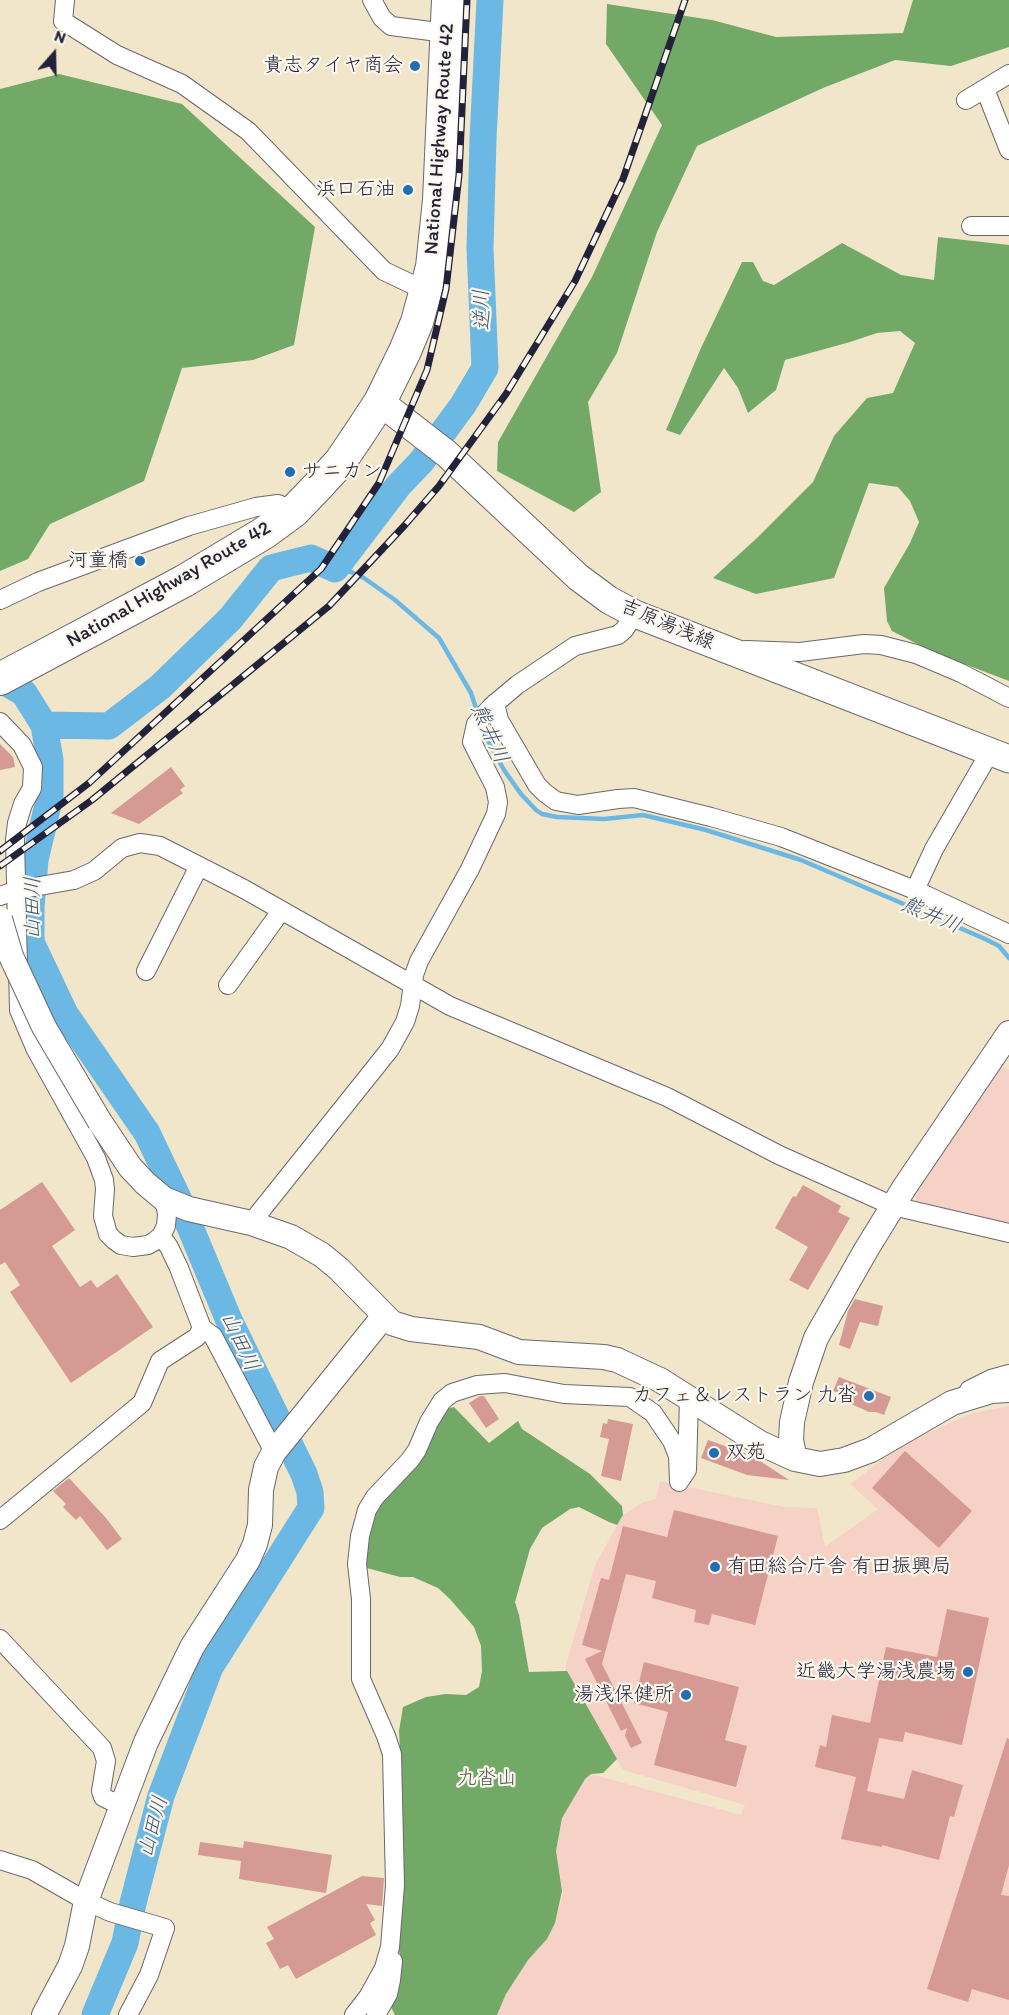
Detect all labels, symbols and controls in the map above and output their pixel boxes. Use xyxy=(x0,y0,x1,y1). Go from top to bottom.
street label: National Highway Route 42 xyxy=(420,22,460,256)
north arrow xyxy=(24,24,84,84)
text: N xyxy=(52,26,69,47)
place label: 貴志タイヤ商会 xyxy=(263,54,403,78)
marker: 貴志タイヤ商会 xyxy=(408,59,422,73)
place label: 浜口石油 xyxy=(316,178,396,202)
marker: 浜口石油 xyxy=(401,183,415,197)
water label: 逆川 xyxy=(470,289,496,331)
place label: サニカン xyxy=(302,460,382,484)
marker: サニカン xyxy=(283,465,297,479)
street label: National Highway Route 42 xyxy=(63,517,275,653)
place label: 河童橋 xyxy=(68,549,128,573)
marker: 河童橋 xyxy=(133,554,147,568)
street label: 吉原湯浅線 xyxy=(616,594,718,656)
water label: 熊井川 xyxy=(465,700,513,768)
water label: 山田川 xyxy=(21,877,47,939)
water label: 熊井川 xyxy=(897,892,965,940)
water label: 山田川 xyxy=(214,1308,264,1376)
place label: カフェ＆レストラン 九沓 xyxy=(633,1384,857,1408)
marker: カフェ＆レストラン 九沓 xyxy=(862,1389,876,1403)
place label: 双苑 xyxy=(726,1441,766,1465)
marker: 双苑 xyxy=(707,1446,721,1460)
place label: 有田総合庁舎 有田振興局 xyxy=(727,1555,951,1579)
marker: 有田総合庁舎 有田振興局 xyxy=(708,1560,722,1574)
place label: 近畿大学湯浅農場 xyxy=(796,1660,956,1684)
marker: 近畿大学湯浅農場 xyxy=(961,1665,975,1679)
place label: 湯浅保健所 xyxy=(574,1683,674,1707)
marker: 湯浅保健所 xyxy=(679,1688,693,1702)
park label: 九沓山 xyxy=(457,1767,517,1791)
water label: 山田川 xyxy=(134,1793,174,1861)

